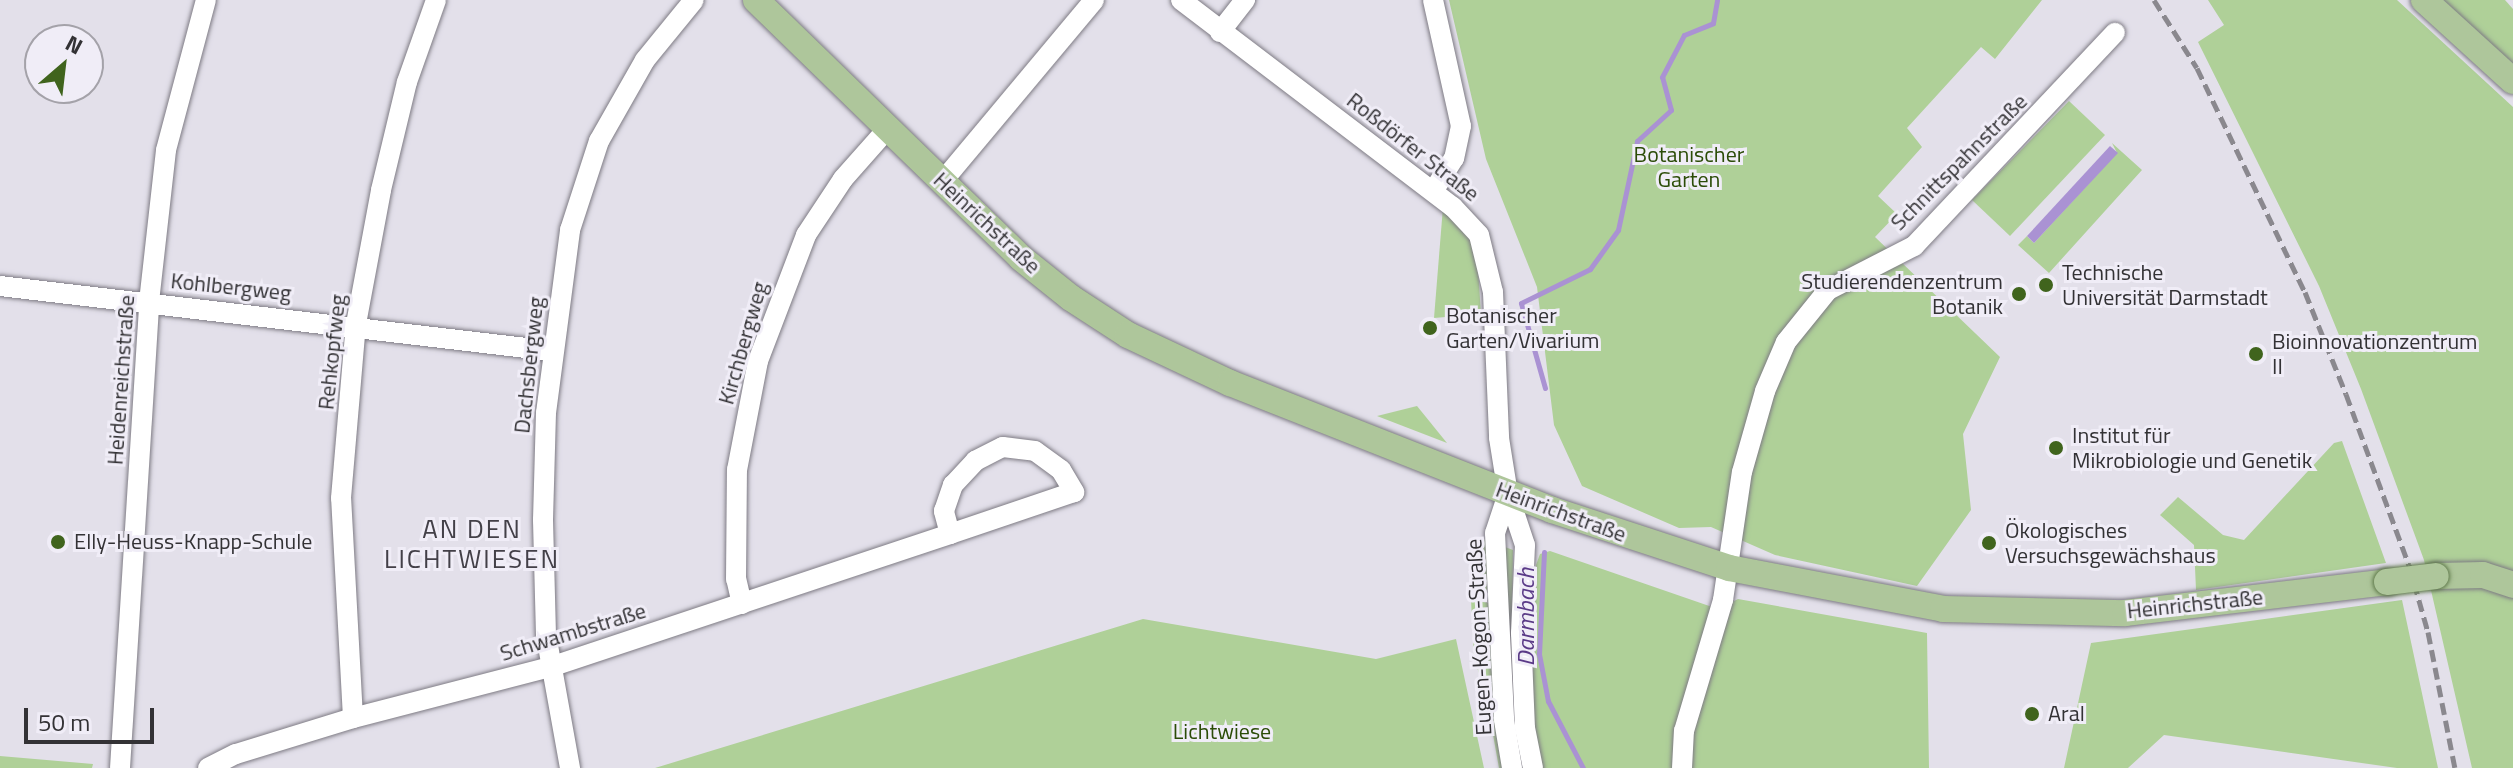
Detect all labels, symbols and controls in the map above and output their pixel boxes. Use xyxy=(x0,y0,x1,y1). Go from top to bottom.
north arrow xyxy=(24,24,104,104)
text: N xyxy=(60,26,89,63)
street label: Roßdörfer Straße xyxy=(1341,87,1485,207)
street label: Schnittspahnstraße xyxy=(1885,88,2033,236)
park label: Botanischer Garten xyxy=(1634,141,1744,192)
street label: Heinrichstraße xyxy=(928,167,1046,279)
place label: Technische Universität Darmstadt xyxy=(2062,259,2268,310)
street label: Kohlbergweg xyxy=(169,268,293,306)
place label: Studierendenzentrum Botanik xyxy=(1801,268,2003,320)
marker: Technische Universität Darmstadt xyxy=(2037,276,2055,294)
street label: Kirchbergweg xyxy=(713,278,773,408)
marker: Studierendenzentrum Botanik xyxy=(2010,285,2028,303)
street label: Rehkopfweg xyxy=(313,293,351,411)
street label: Heidenreichstraße xyxy=(102,294,140,466)
street label: Dachsbergweg xyxy=(509,295,549,435)
place label: Botanischer Garten/Vivarium xyxy=(1446,302,1599,354)
marker: Botanischer Garten/Vivarium xyxy=(1421,319,1439,337)
place label: Bioinnovationzentrum II xyxy=(2272,328,2477,380)
marker: Bioinnovationzentrum II xyxy=(2247,345,2265,363)
place label: Institut für Mikrobiologie und Genetik xyxy=(2072,422,2312,474)
marker: Institut für Mikrobiologie und Genetik xyxy=(2047,439,2065,457)
street label: Heinrichstraße xyxy=(1492,476,1630,548)
district label: AN DEN LICHTWIESEN xyxy=(384,513,560,574)
place label: Ökologisches Versuchsgewächshaus xyxy=(2005,517,2216,568)
place label: Elly-Heuss-Knapp-Schule xyxy=(74,529,312,555)
marker: Elly-Heuss-Knapp-Schule xyxy=(49,533,67,551)
marker: Ökologisches Versuchsgewächshaus xyxy=(1980,534,1998,552)
street label: Eugen-Kogon-Straße xyxy=(1461,538,1497,736)
water label: Darmbach xyxy=(1512,568,1540,666)
street label: Heinrichstraße xyxy=(2126,584,2264,624)
street label: Schwambstraße xyxy=(497,597,649,667)
scale bar xyxy=(28,692,158,742)
place label: Aral xyxy=(2048,701,2085,727)
text: 50 m xyxy=(38,704,90,740)
marker: Aral xyxy=(2023,705,2041,723)
park label: Lichtwiese xyxy=(1173,719,1271,745)

